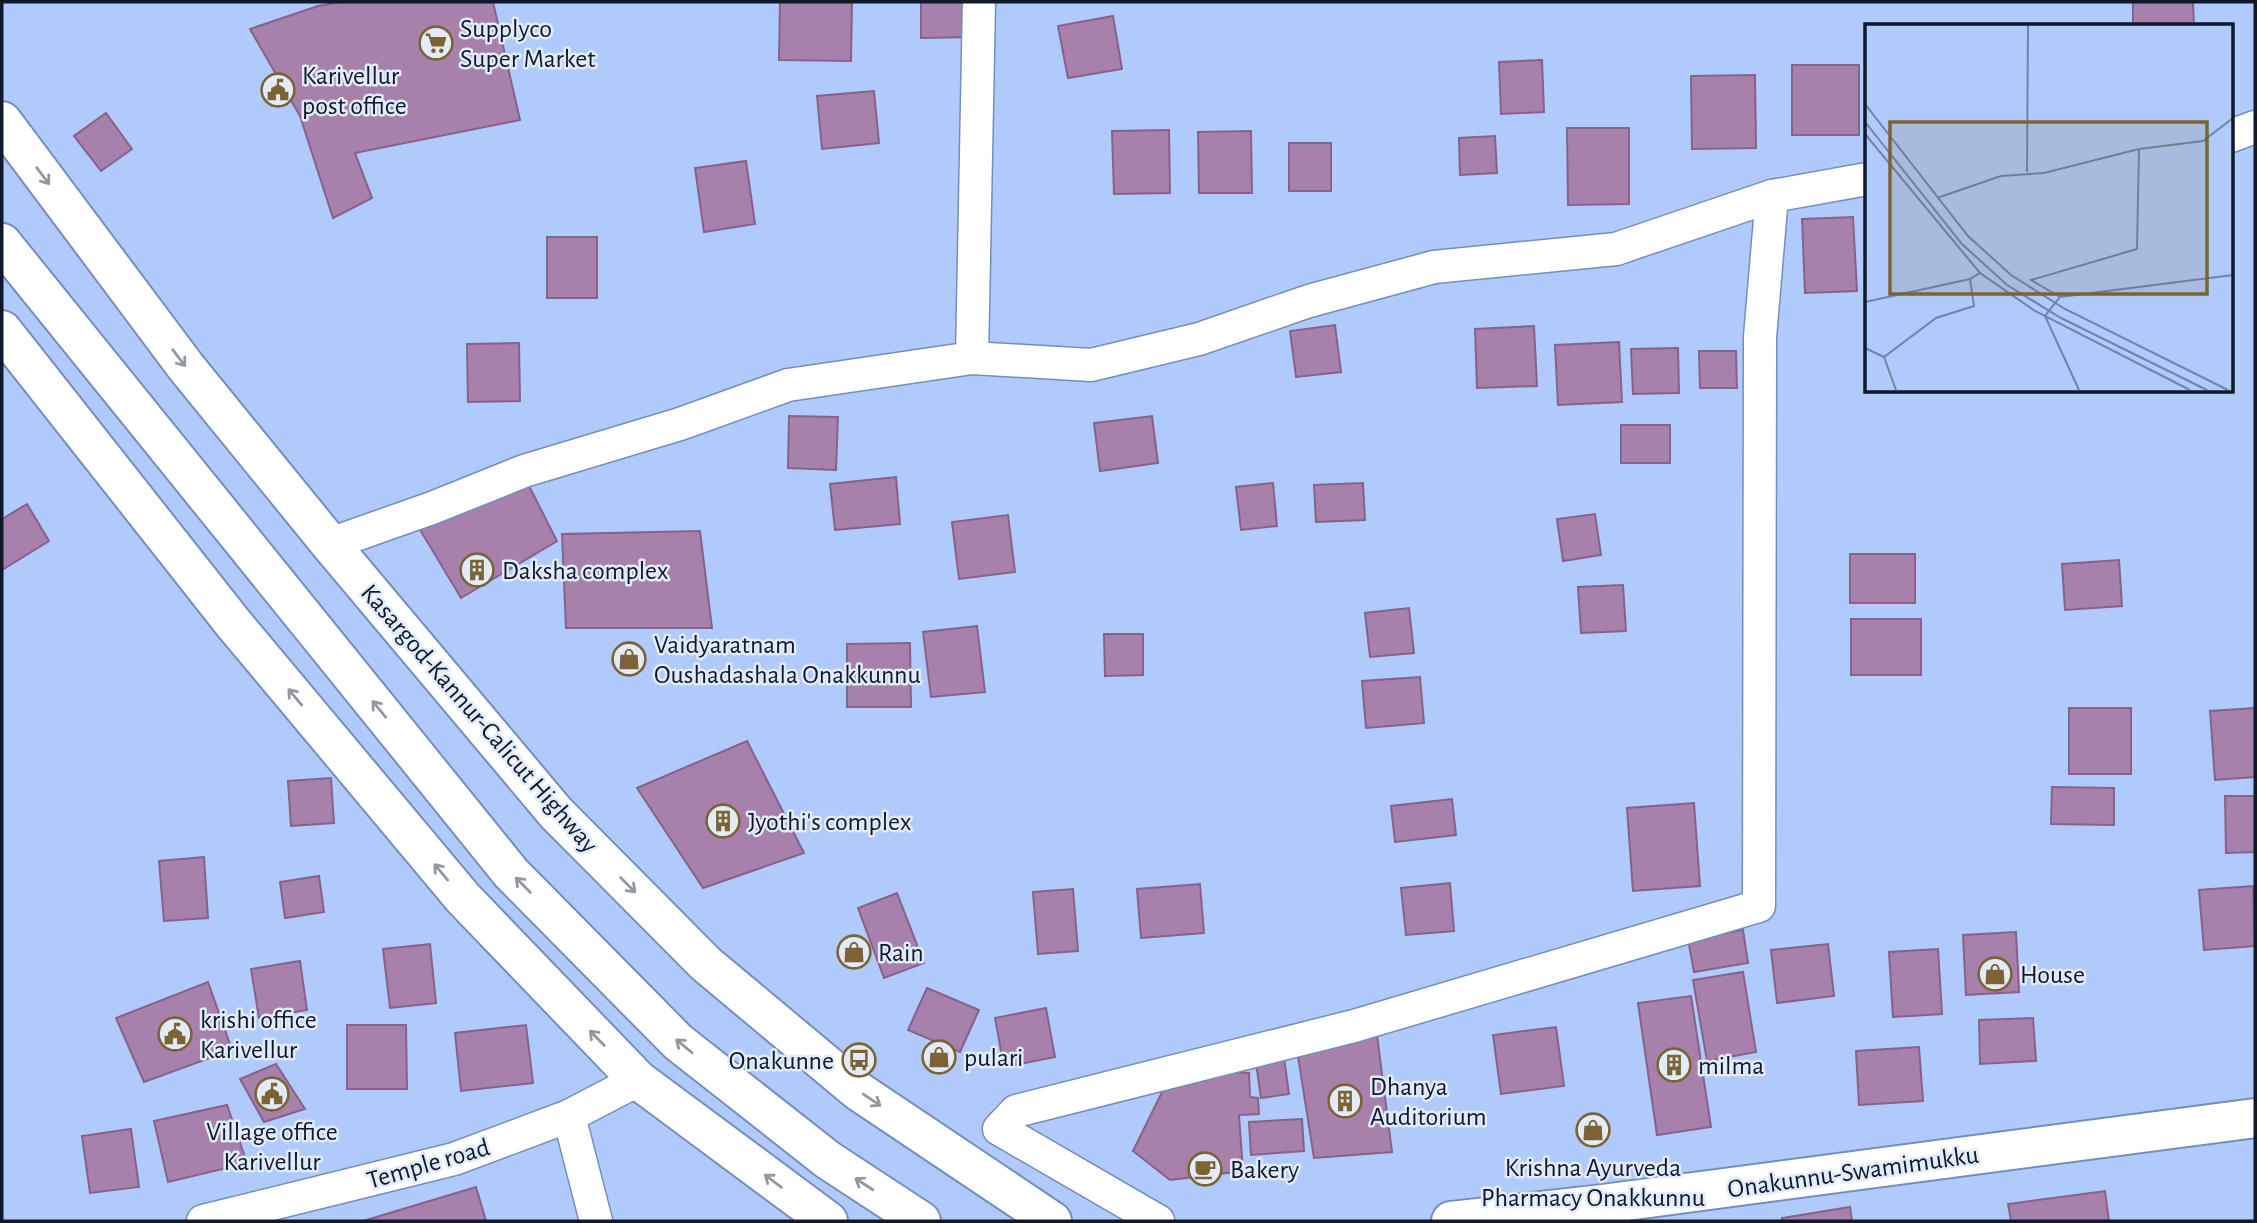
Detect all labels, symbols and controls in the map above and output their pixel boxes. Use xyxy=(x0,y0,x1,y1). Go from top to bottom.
place label: Supplyco Super Market xyxy=(460,16,596,72)
supermarket icon: Supplyco Super Market xyxy=(417,24,455,62)
inset map xyxy=(1865,24,2232,392)
place label: Karivellur post office xyxy=(302,63,407,119)
public building icon: Karivellur post office xyxy=(259,71,297,109)
one-way arrow xyxy=(35,166,50,184)
one-way arrow xyxy=(171,348,186,367)
building icon: Daksha complex xyxy=(458,551,496,589)
place label: Daksha complex xyxy=(502,558,668,584)
street label: Kasargod-Kannur-Calicut Highway xyxy=(356,579,603,858)
place label: Vaidyaratnam Oushadashala Onakkunnu xyxy=(654,632,921,688)
shop icon: Vaidyaratnam Oushadashala Onakkunnu xyxy=(610,640,648,678)
one-way arrow xyxy=(287,689,303,707)
one-way arrow xyxy=(371,701,386,719)
building icon: Jyothi's complex xyxy=(704,802,742,840)
place label: Jyothi's complex xyxy=(748,809,911,835)
one-way arrow xyxy=(433,864,449,882)
one-way arrow xyxy=(619,876,636,893)
one-way arrow xyxy=(515,877,532,894)
shop icon: Rain xyxy=(835,933,873,971)
place label: Rain xyxy=(878,940,924,966)
shop icon: House xyxy=(1976,955,2014,993)
place label: House xyxy=(2020,962,2085,988)
place label: krishi office Karivellur xyxy=(200,1007,317,1063)
public building icon: krishi office Karivellur xyxy=(156,1015,194,1053)
one-way arrow xyxy=(588,1029,605,1046)
one-way arrow xyxy=(675,1038,693,1054)
shop icon: pulari xyxy=(920,1038,958,1076)
bus stop icon: Onakunne xyxy=(840,1041,878,1079)
place label: pulari xyxy=(964,1045,1023,1071)
building icon: milma xyxy=(1655,1046,1693,1084)
place label: Onakunne xyxy=(729,1048,834,1074)
place label: milma xyxy=(1698,1053,1764,1079)
place label: Dhanya Auditorium xyxy=(1370,1074,1486,1130)
public building icon: Village office Karivellur xyxy=(253,1075,291,1113)
building icon: Dhanya Auditorium xyxy=(1326,1082,1364,1120)
one-way arrow xyxy=(861,1093,881,1107)
shop icon: Krishna Ayurveda Pharmacy Onakkunnu xyxy=(1574,1111,1612,1149)
place label: Village office Karivellur xyxy=(206,1119,338,1175)
street label: Temple road xyxy=(364,1134,493,1194)
street label: Onakunnu-Swamimukku xyxy=(1726,1141,1980,1202)
cafe icon: Bakery xyxy=(1186,1150,1224,1188)
place label: Krishna Ayurveda Pharmacy Onakkunnu xyxy=(1481,1155,1705,1211)
place label: Bakery xyxy=(1230,1157,1299,1183)
one-way arrow xyxy=(764,1173,783,1188)
one-way arrow xyxy=(855,1176,875,1190)

